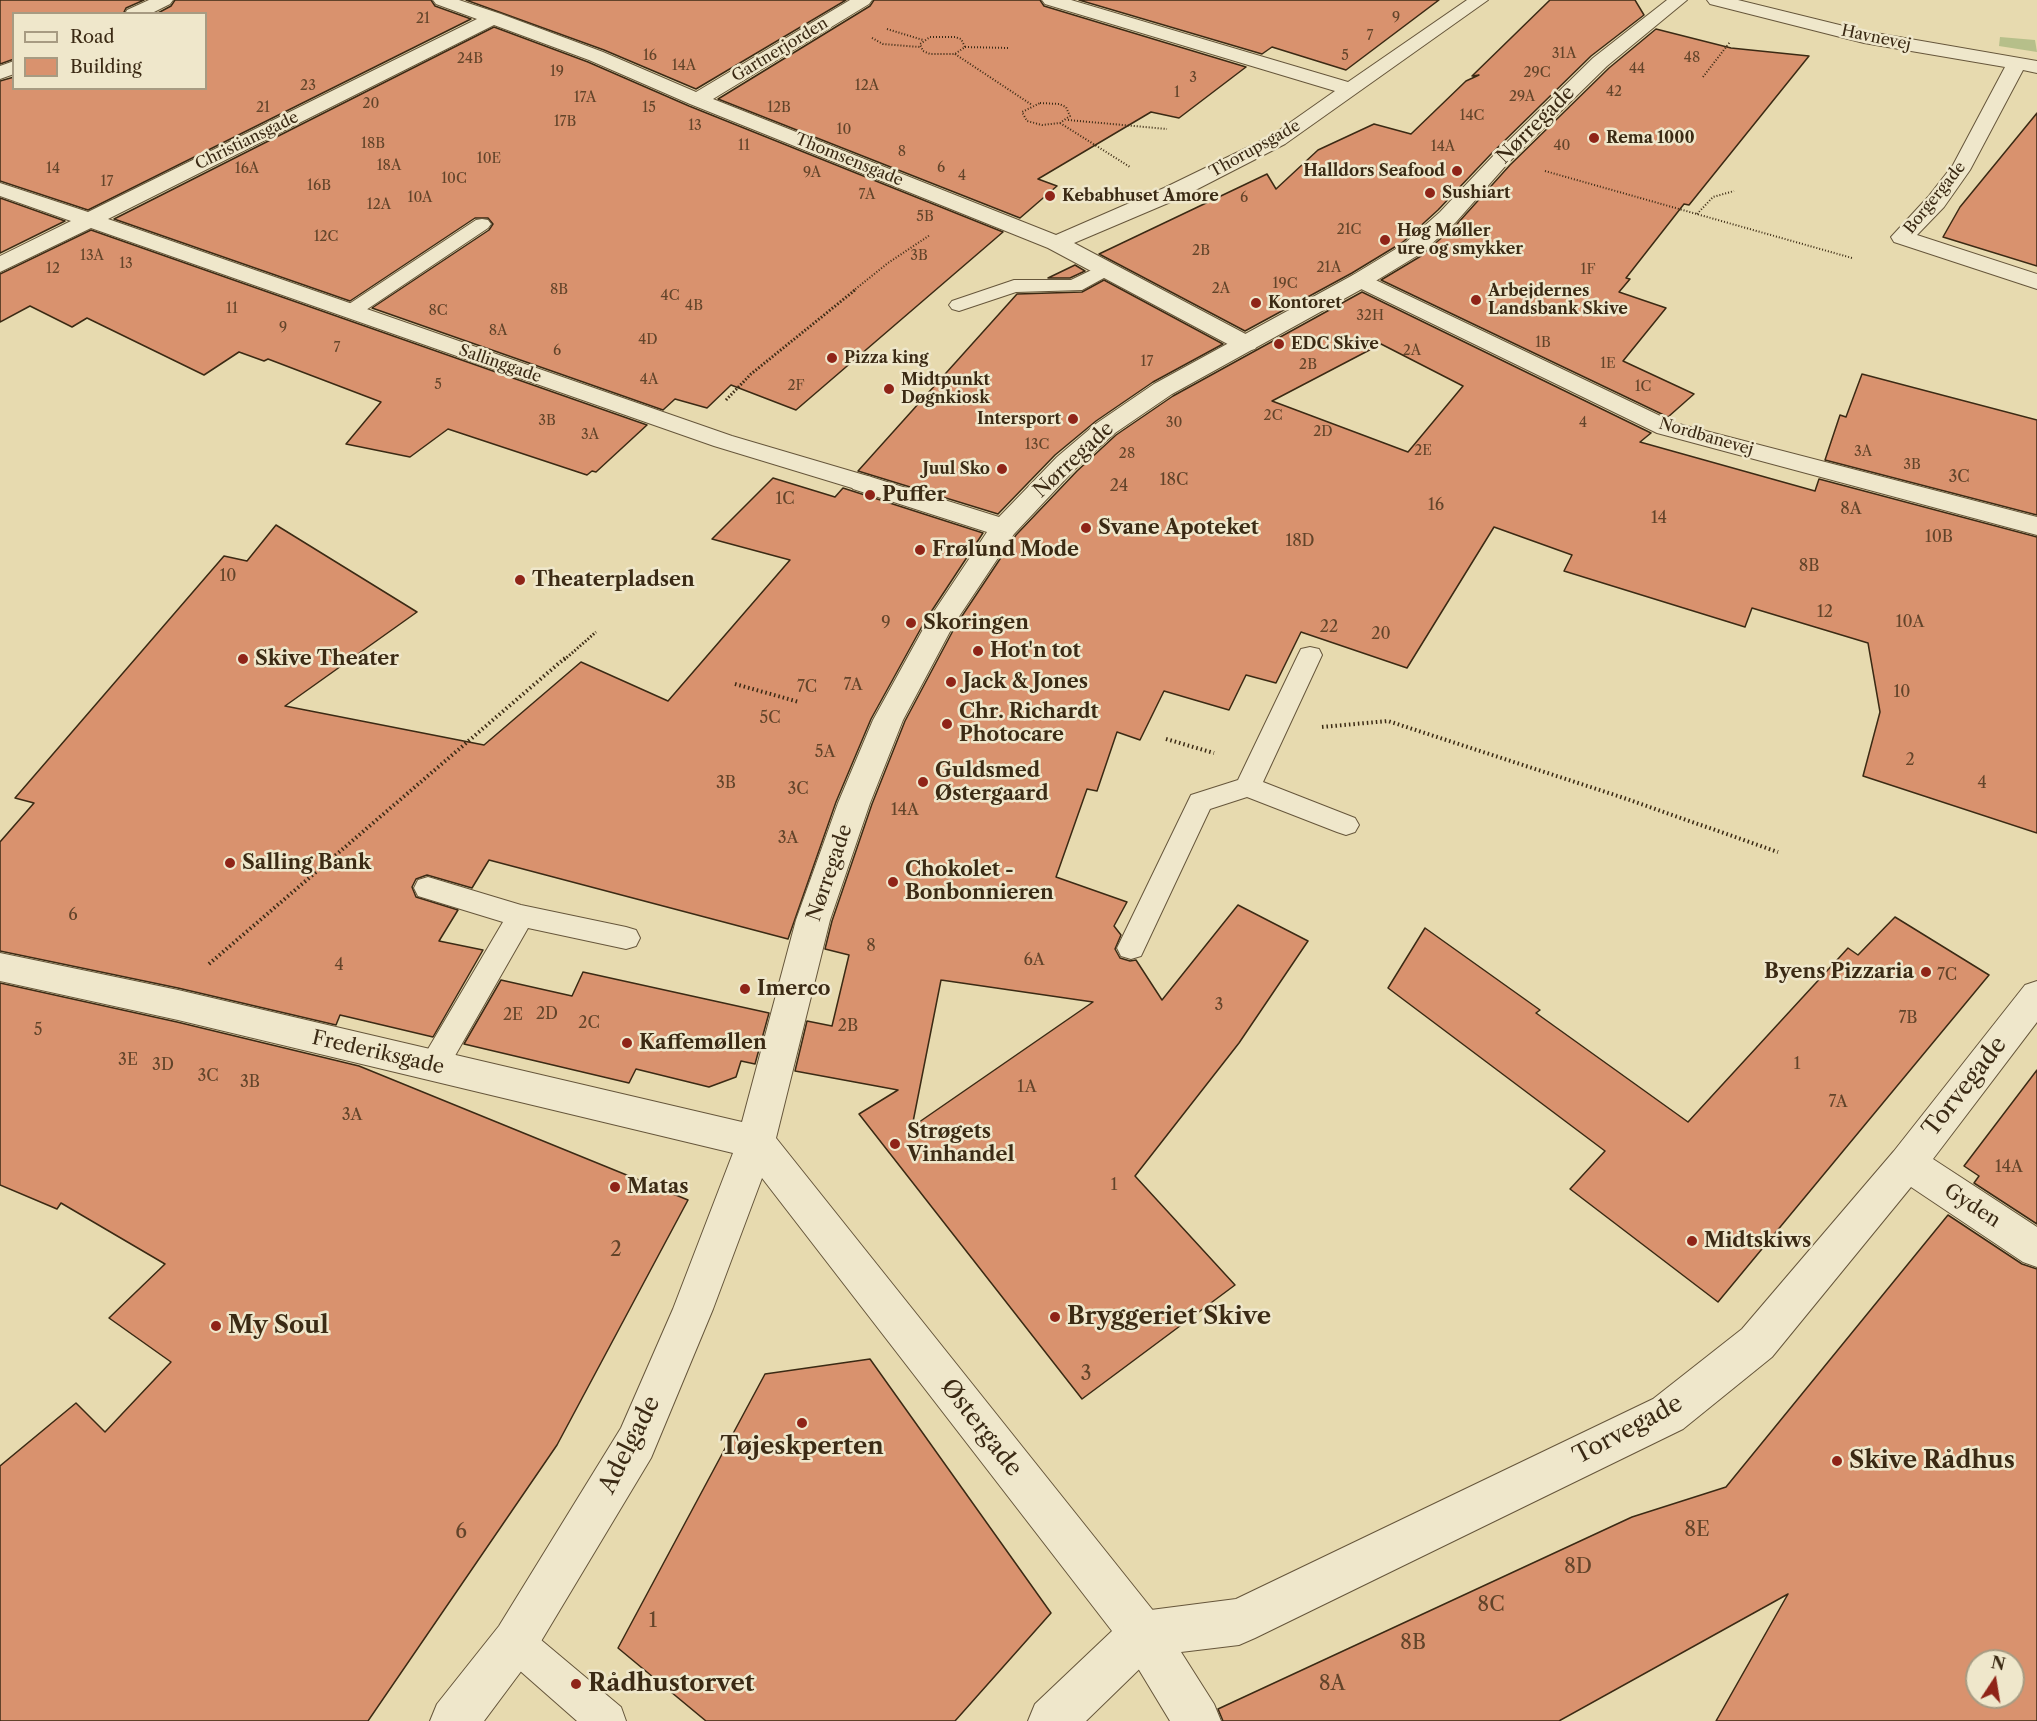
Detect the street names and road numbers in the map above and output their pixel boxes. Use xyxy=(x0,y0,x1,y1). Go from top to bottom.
street label: Gartnerjorden xyxy=(728,14,832,86)
street label: Havnevej xyxy=(1839,21,1913,55)
street label: Nørregade xyxy=(1492,81,1580,169)
street label: Christiansgade xyxy=(192,108,302,174)
street label: Thorupsgade xyxy=(1206,116,1304,182)
street label: Thomsensgade xyxy=(792,130,906,190)
street label: Borgergade xyxy=(1900,158,1970,238)
street label: Sallinggade xyxy=(456,341,544,387)
street label: Nordbanevej xyxy=(1657,414,1755,460)
street label: Nørregade xyxy=(1029,417,1119,503)
street label: Nørregade xyxy=(802,821,858,925)
street label: Frederiksgade xyxy=(310,1026,446,1080)
street label: Torvegade xyxy=(1917,1031,2013,1143)
street label: Gyden xyxy=(1939,1179,2005,1233)
street label: Østergade xyxy=(934,1374,1028,1482)
street label: Torvegade xyxy=(1568,1389,1688,1471)
street label: Adelgade xyxy=(593,1391,667,1499)

